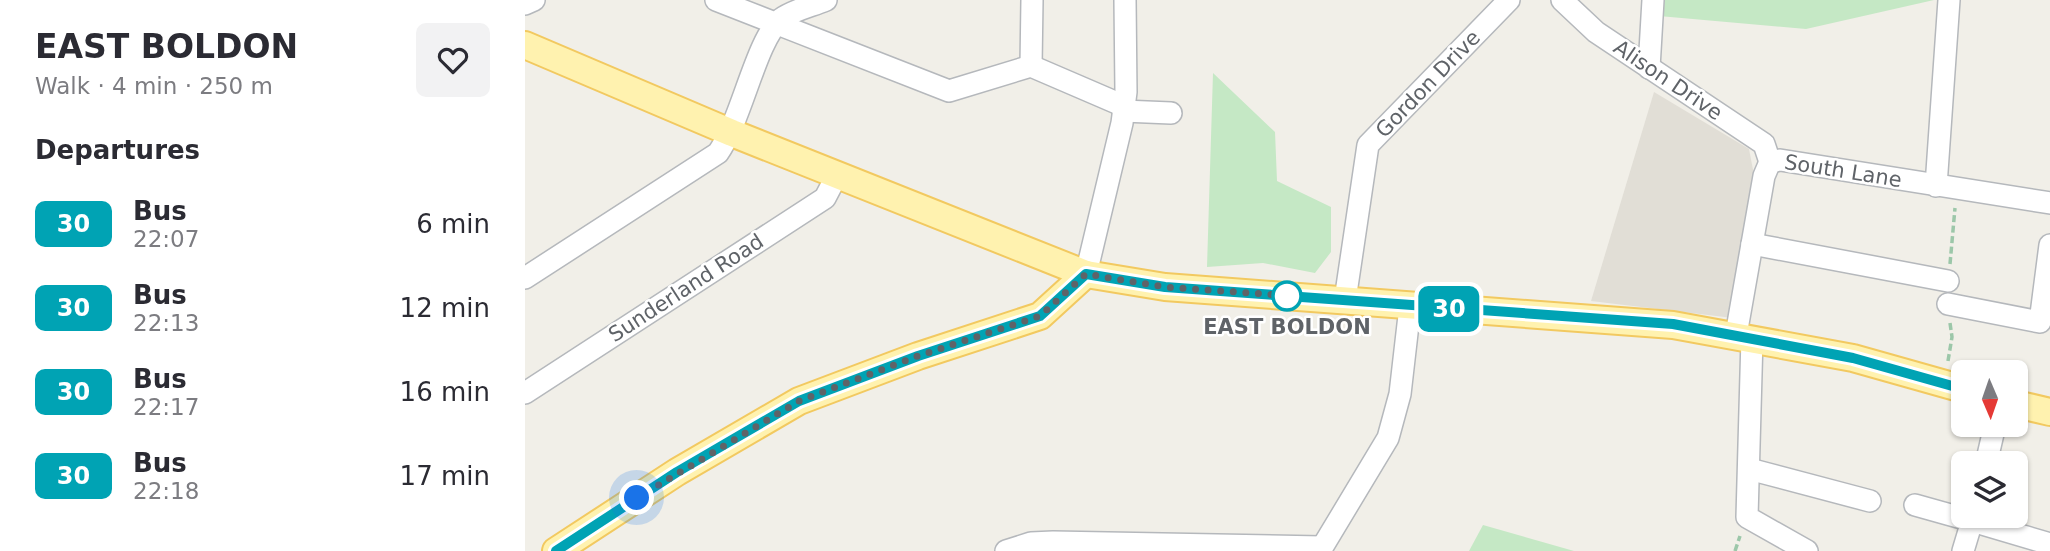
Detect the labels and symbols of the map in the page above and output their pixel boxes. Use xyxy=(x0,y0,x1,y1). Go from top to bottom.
street label: Gordon Drive xyxy=(1371,25,1485,143)
street label: Alison Drive xyxy=(1609,35,1727,125)
street label: South Lane xyxy=(1783,150,1903,192)
street label: Sunderland Road xyxy=(604,229,768,347)
marker: EAST BOLDON xyxy=(1272,281,1302,311)
line badge: 30 xyxy=(1417,286,1481,332)
place label: EAST BOLDON xyxy=(1203,315,1371,339)
north arrow xyxy=(1951,360,2028,438)
your location xyxy=(619,480,654,515)

